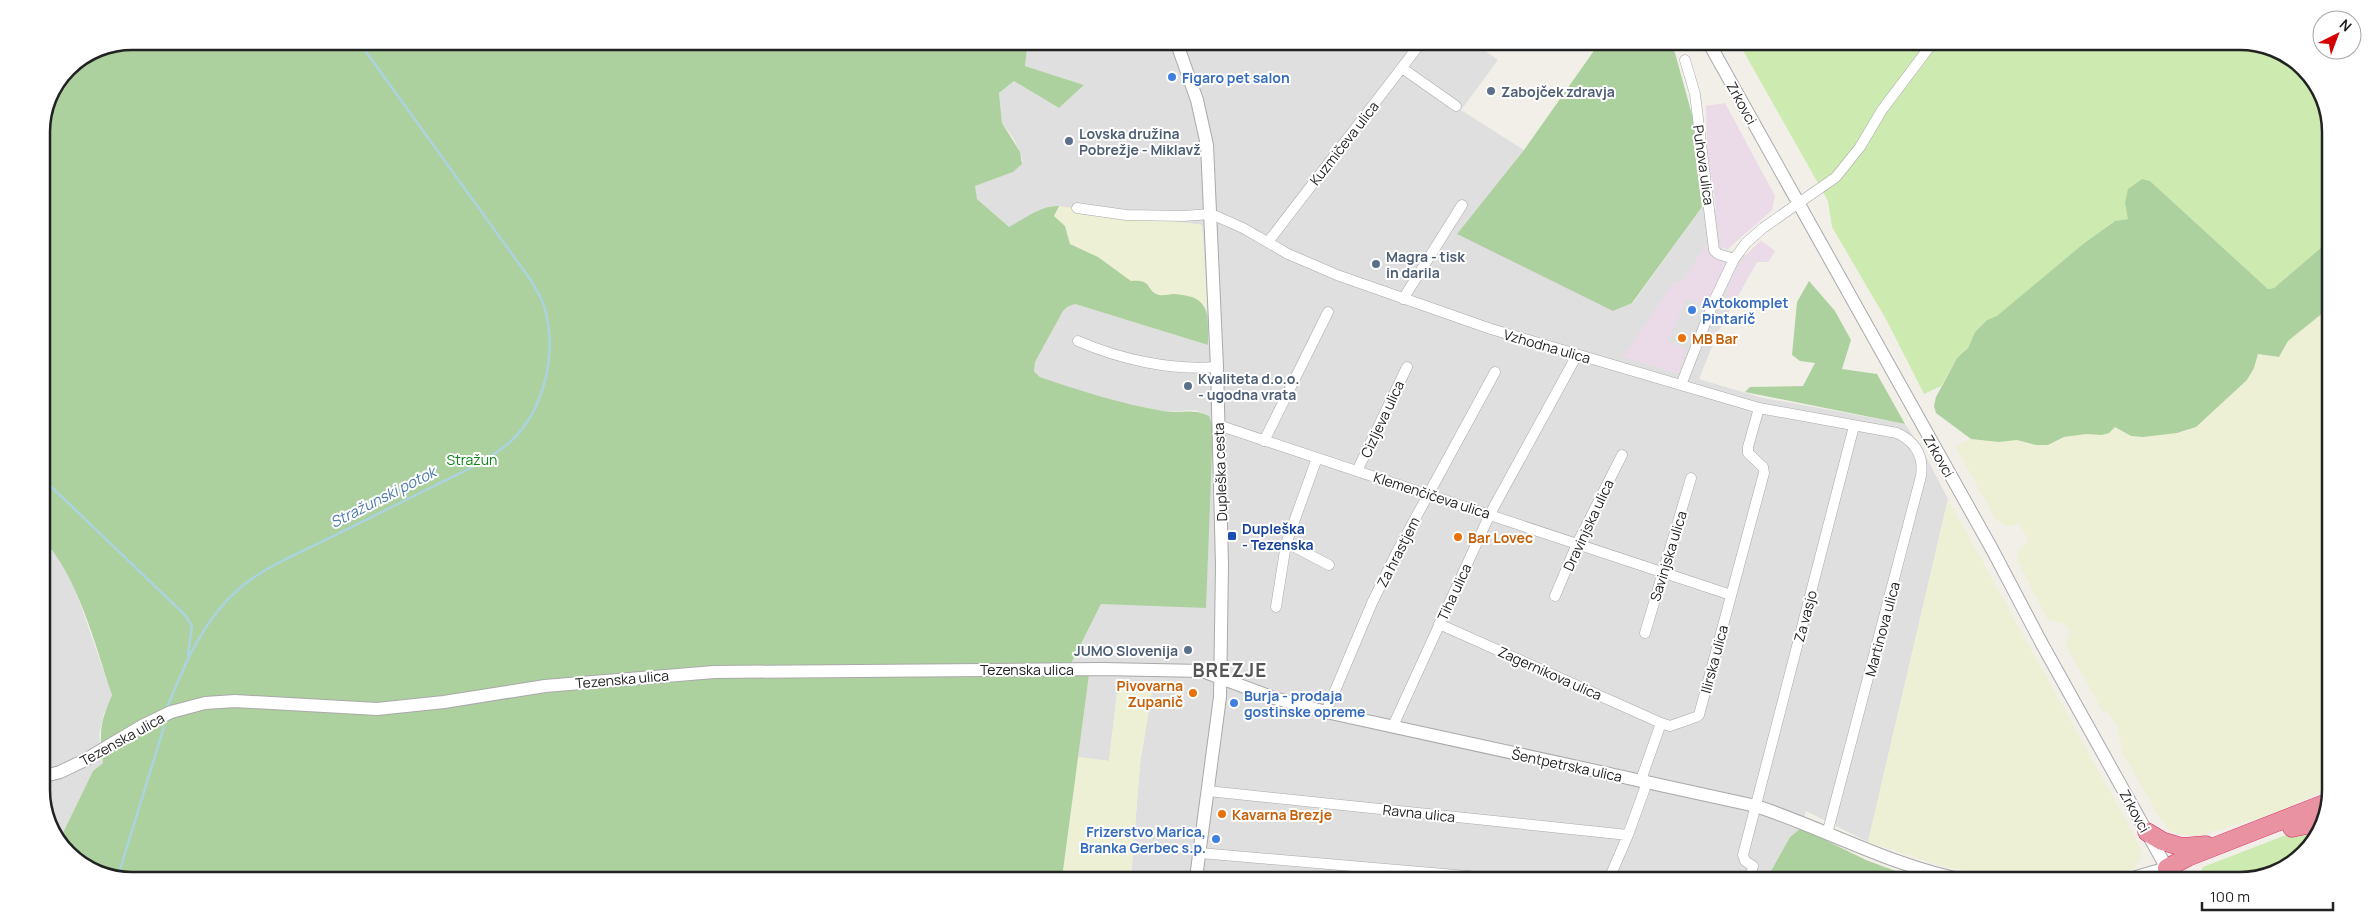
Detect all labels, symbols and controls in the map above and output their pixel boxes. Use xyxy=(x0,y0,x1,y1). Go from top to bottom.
north arrow xyxy=(2312,10,2362,60)
text: N xyxy=(2336,15,2356,35)
place label: Figaro pet salon xyxy=(1182,68,1290,87)
marker: Figaro pet salon xyxy=(1166,71,1178,83)
street label: Zrkovci xyxy=(1723,78,1761,128)
place label: Zabojček zdravja xyxy=(1501,82,1615,101)
marker: Zabojček zdravja xyxy=(1485,85,1497,97)
street label: Kuzmičeva ulica xyxy=(1305,97,1383,189)
place label: Lovska družina Pobrežje - Miklavž xyxy=(1079,124,1201,159)
street label: Puhova ulica xyxy=(1689,124,1719,206)
marker: Lovska družina Pobrežje - Miklavž xyxy=(1063,135,1075,147)
place label: Magra - tisk in darila xyxy=(1386,247,1465,282)
marker: Magra - tisk in darila xyxy=(1370,258,1382,270)
place label: Avtokomplet Pintarič xyxy=(1702,293,1789,328)
marker: Avtokomplet Pintarič xyxy=(1686,304,1698,316)
street label: Vzhodna ulica xyxy=(1501,325,1593,367)
place label: MB Bar xyxy=(1692,329,1739,348)
marker: MB Bar xyxy=(1676,332,1688,344)
place label: Kvaliteta d.o.o. - ugodna vrata xyxy=(1198,369,1299,404)
street label: Cizljeva ulica xyxy=(1356,377,1408,461)
marker: Kvaliteta d.o.o. - ugodna vrata xyxy=(1182,380,1194,392)
street label: Dupleška cesta xyxy=(1209,422,1231,522)
street label: Zrkovci xyxy=(1919,431,1959,481)
park label: Stražun xyxy=(447,450,497,469)
water label: Stražunski potok xyxy=(327,460,442,533)
street label: Klemenčičeva ulica xyxy=(1371,467,1493,523)
street label: Dravinjska ulica xyxy=(1558,476,1618,574)
street label: Savinjska ulica xyxy=(1645,508,1691,604)
street label: Za hrastjem xyxy=(1372,514,1424,590)
place label: Dupleška - Tezenska xyxy=(1242,519,1314,554)
place label: Bar Lovec xyxy=(1468,528,1533,547)
marker: Dupleška - Tezenska xyxy=(1226,530,1238,542)
marker: Bar Lovec xyxy=(1452,531,1464,543)
street label: Tiha ulica xyxy=(1433,560,1475,624)
street label: Martinova ulica xyxy=(1860,580,1904,678)
street label: Za vasjo xyxy=(1789,588,1821,644)
street label: Ilirska ulica xyxy=(1696,623,1732,695)
place label: JUMO Slovenija xyxy=(1074,641,1178,660)
street label: Zagernikova ulica xyxy=(1495,642,1605,704)
marker: JUMO Slovenija xyxy=(1182,644,1194,656)
district label: BREZJE xyxy=(1193,657,1267,683)
street label: Tezenska ulica xyxy=(980,660,1074,679)
street label: Tezenska ulica xyxy=(574,665,670,693)
place label: Pivovarna Zupanič xyxy=(1117,676,1183,711)
place label: Burja - prodaja gostinske opreme xyxy=(1244,686,1365,721)
marker: Pivovarna Zupanič xyxy=(1187,687,1199,699)
marker: Burja - prodaja gostinske opreme xyxy=(1228,697,1240,709)
street label: Tezenska ulica xyxy=(76,708,168,770)
street label: Šentpetrska ulica xyxy=(1510,744,1624,786)
street label: Zrkovci xyxy=(2116,786,2154,836)
street label: Ravna ulica xyxy=(1382,800,1456,826)
place label: Kavarna Brezje xyxy=(1232,805,1332,824)
marker: Kavarna Brezje xyxy=(1216,808,1228,820)
place label: Frizerstvo Marica, Branka Gerbec s.p. xyxy=(1080,822,1206,857)
marker: Frizerstvo Marica, Branka Gerbec s.p. xyxy=(1210,833,1222,845)
scale bar xyxy=(2202,880,2333,912)
text: 100 m xyxy=(2210,886,2250,907)

